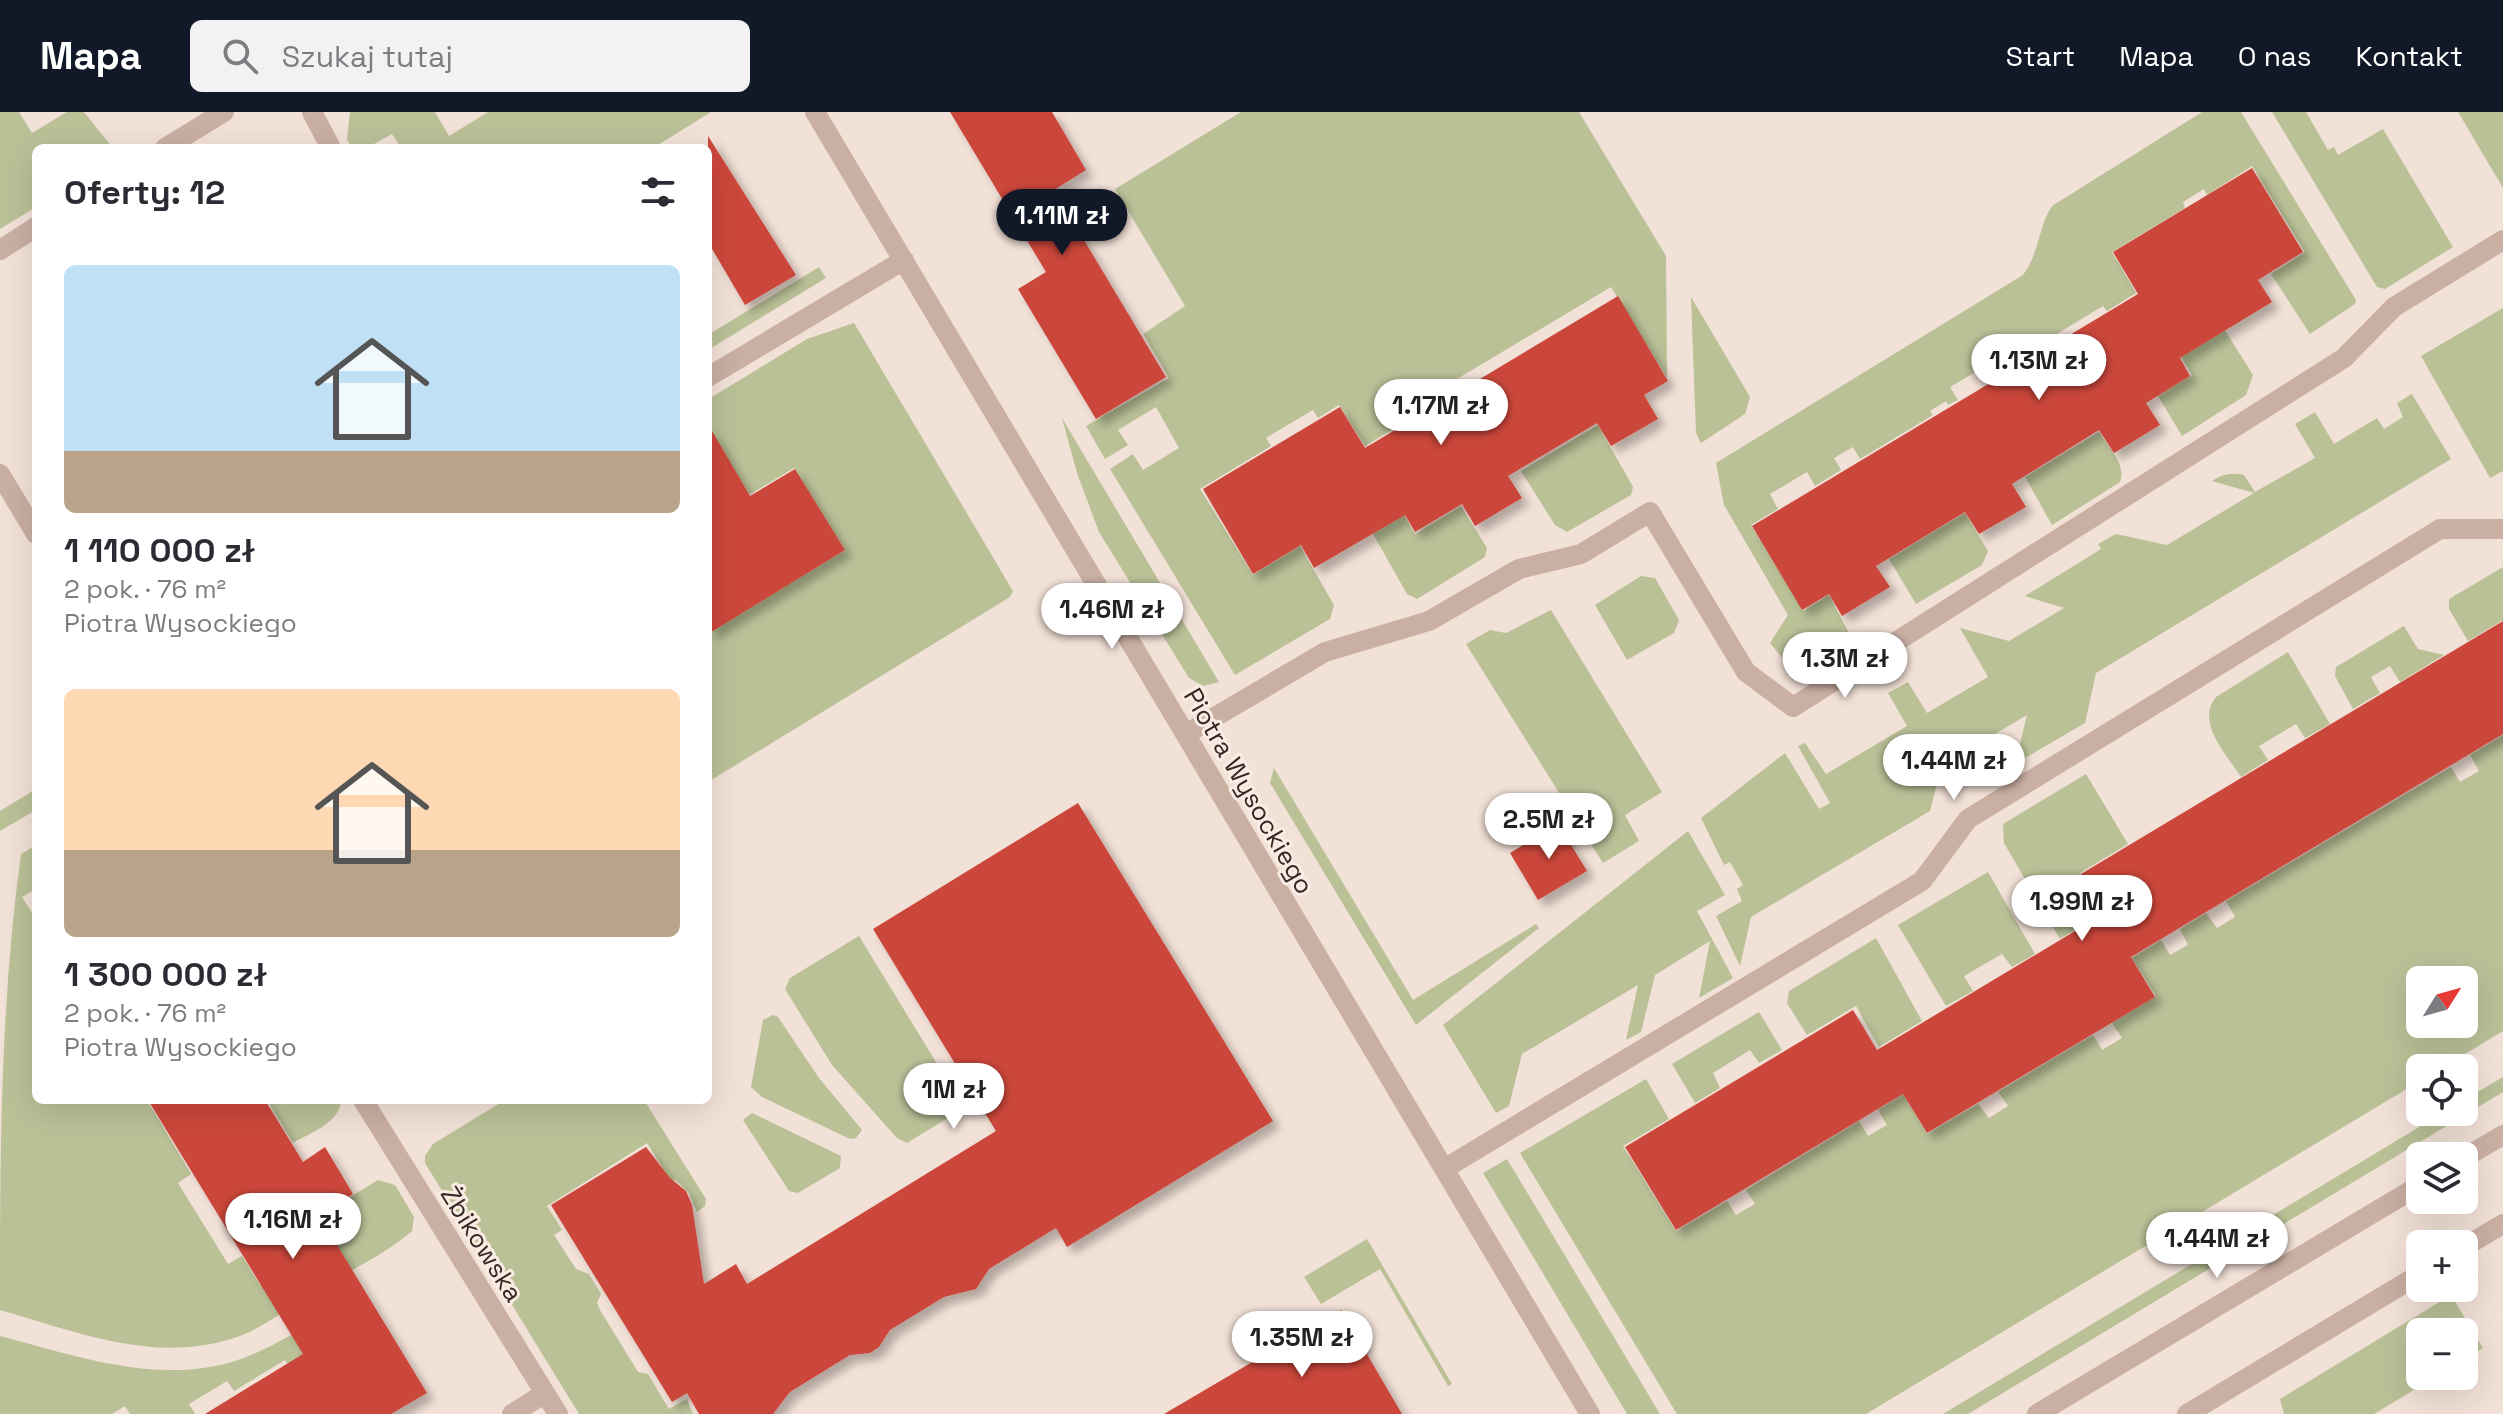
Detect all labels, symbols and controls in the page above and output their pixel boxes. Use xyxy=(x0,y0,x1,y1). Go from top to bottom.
search box xyxy=(190,20,750,92)
text: Mapa xyxy=(40,32,142,80)
icon: search xyxy=(218,34,262,78)
text: Szukaj tutaj xyxy=(282,37,453,76)
text: Start xyxy=(2006,38,2075,74)
text: Mapa xyxy=(2119,38,2194,74)
text: O nas xyxy=(2238,38,2312,74)
text: Kontakt xyxy=(2356,38,2463,74)
icon: filters xyxy=(636,170,680,214)
text: Oferty: 12 xyxy=(64,171,225,214)
pin: 1.11M zł xyxy=(979,189,1145,257)
text: 1.11M zł xyxy=(1014,198,1110,232)
icon: home xyxy=(300,317,444,461)
pin: 1.13M zł xyxy=(1956,334,2122,402)
text: 1.13M zł xyxy=(1989,343,2089,377)
pin: 1.17M zł xyxy=(1358,379,1524,447)
text: 1.17M zł xyxy=(1392,388,1490,422)
text: 1 110 000 zł xyxy=(64,529,256,572)
text: 2 pok. · 76 m² xyxy=(64,572,226,606)
pin: 1.46M zł xyxy=(1029,583,1195,651)
text: 1.46M zł xyxy=(1059,592,1165,626)
text: Piotra Wysockiego xyxy=(64,606,297,640)
pin: 1.3M zł xyxy=(1771,632,1919,700)
text: 1.3M zł xyxy=(1801,641,1889,675)
street label: Piotra Wysockiego xyxy=(1176,682,1322,900)
pin: 1.44M zł xyxy=(1871,734,2037,802)
icon: home xyxy=(300,741,444,885)
text: 1.44M zł xyxy=(1901,743,2007,777)
pin: 2.5M zł xyxy=(1475,793,1623,861)
text: 2.5M zł xyxy=(1503,802,1595,836)
pin: 1.99M zł xyxy=(1999,875,2165,943)
text: 1.99M zł xyxy=(2029,884,2135,918)
text: 1 300 000 zł xyxy=(64,953,268,996)
north arrow xyxy=(2406,966,2478,1038)
map controls xyxy=(2406,966,2478,1390)
text: 2 pok. · 76 m² xyxy=(64,996,226,1030)
text: Piotra Wysockiego xyxy=(64,1030,297,1064)
button: locate xyxy=(2406,1054,2478,1126)
pin: 1M zł xyxy=(898,1063,1010,1131)
text: 1M zł xyxy=(921,1072,987,1106)
button: layers xyxy=(2406,1142,2478,1214)
street label: Żbikowska xyxy=(433,1180,531,1308)
pin: 1.16M zł xyxy=(210,1193,376,1261)
text: 1.16M zł xyxy=(243,1202,343,1236)
pin: 1.44M zł xyxy=(2134,1212,2300,1280)
text: 1.44M zł xyxy=(2164,1221,2270,1255)
button: + xyxy=(2406,1230,2478,1302)
pin: 1.35M zł xyxy=(1219,1311,1385,1379)
button: − xyxy=(2406,1318,2478,1390)
text: 1.35M zł xyxy=(1250,1320,1354,1354)

